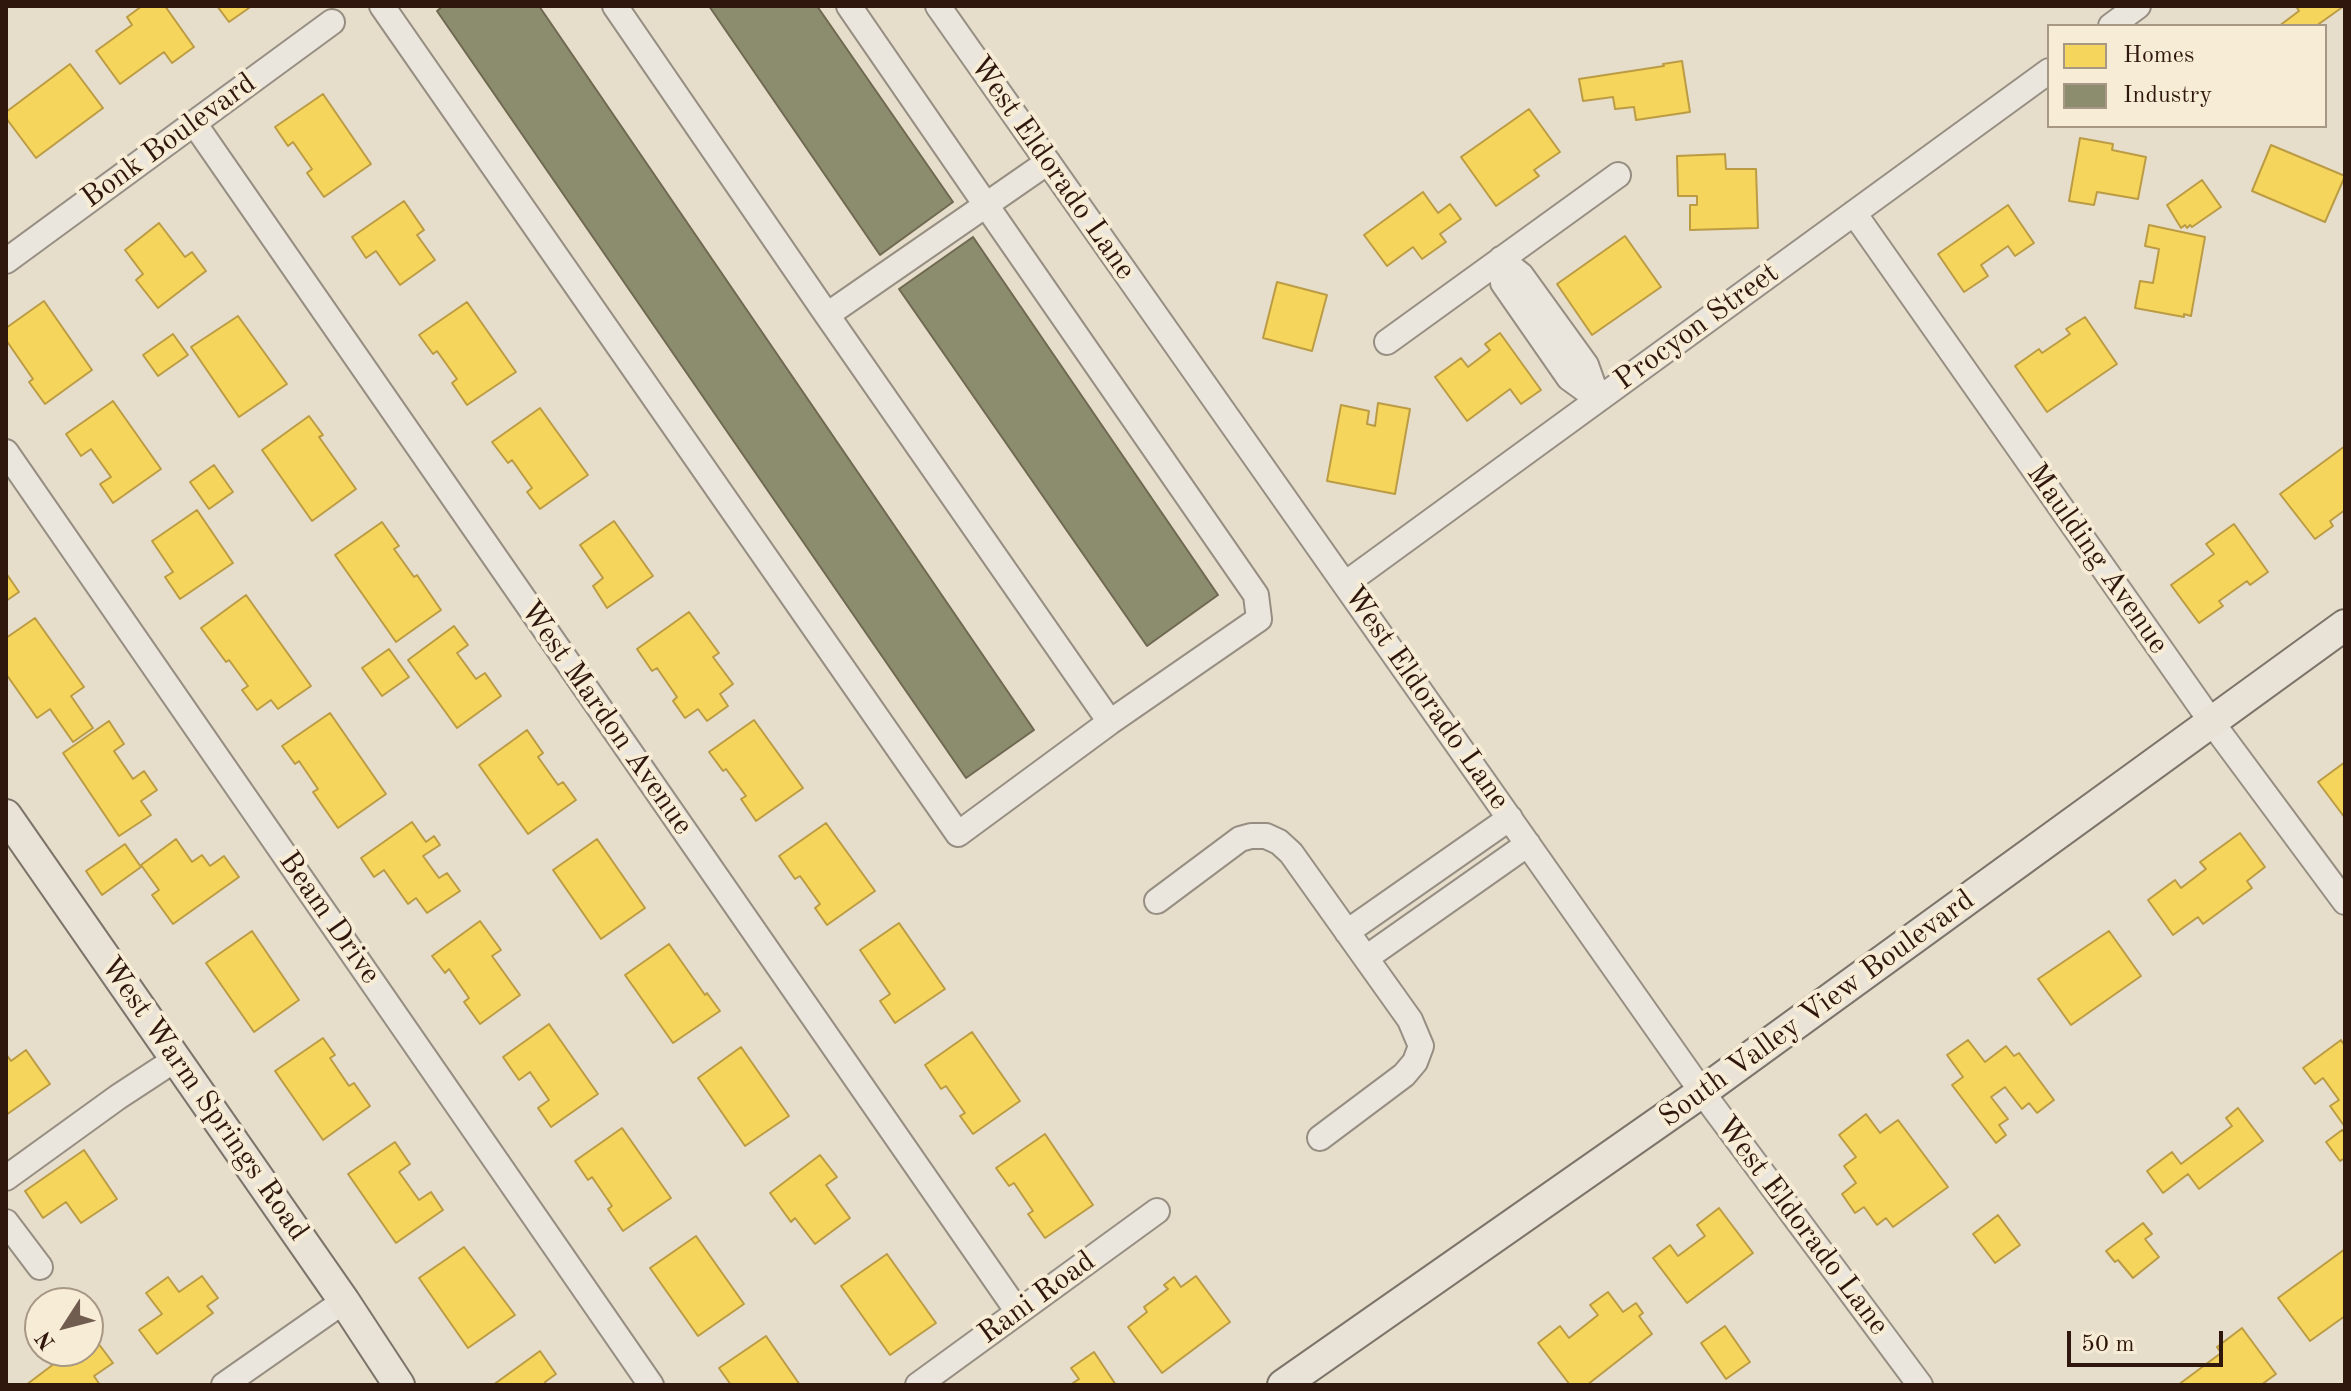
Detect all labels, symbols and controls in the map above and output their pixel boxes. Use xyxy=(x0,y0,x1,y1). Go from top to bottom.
legend xyxy=(2047,24,2327,128)
text: Homes xyxy=(2123,44,2194,68)
street label: West Eldorado Lane xyxy=(961,49,1143,287)
street label: Bonk Boulevard xyxy=(75,66,263,216)
text: Industry xyxy=(2123,84,2212,108)
street label: Procyon Street xyxy=(1608,255,1786,399)
street label: Maulding Avenue xyxy=(2018,457,2176,661)
street label: West Eldorado Lane xyxy=(1335,579,1517,817)
street label: West Mardon Avenue xyxy=(512,594,700,842)
street label: Beam Drive xyxy=(270,845,388,991)
street label: South Valley View Boulevard xyxy=(1652,882,1982,1136)
street label: West Warm Springs Road xyxy=(92,950,316,1248)
street label: West Eldorado Lane xyxy=(1708,1109,1896,1343)
street label: Rani Road xyxy=(971,1244,1103,1352)
north arrow xyxy=(24,1287,104,1367)
scale bar xyxy=(2071,1315,2227,1365)
text: N xyxy=(32,1327,60,1353)
text: 50 m xyxy=(2081,1333,2135,1357)

